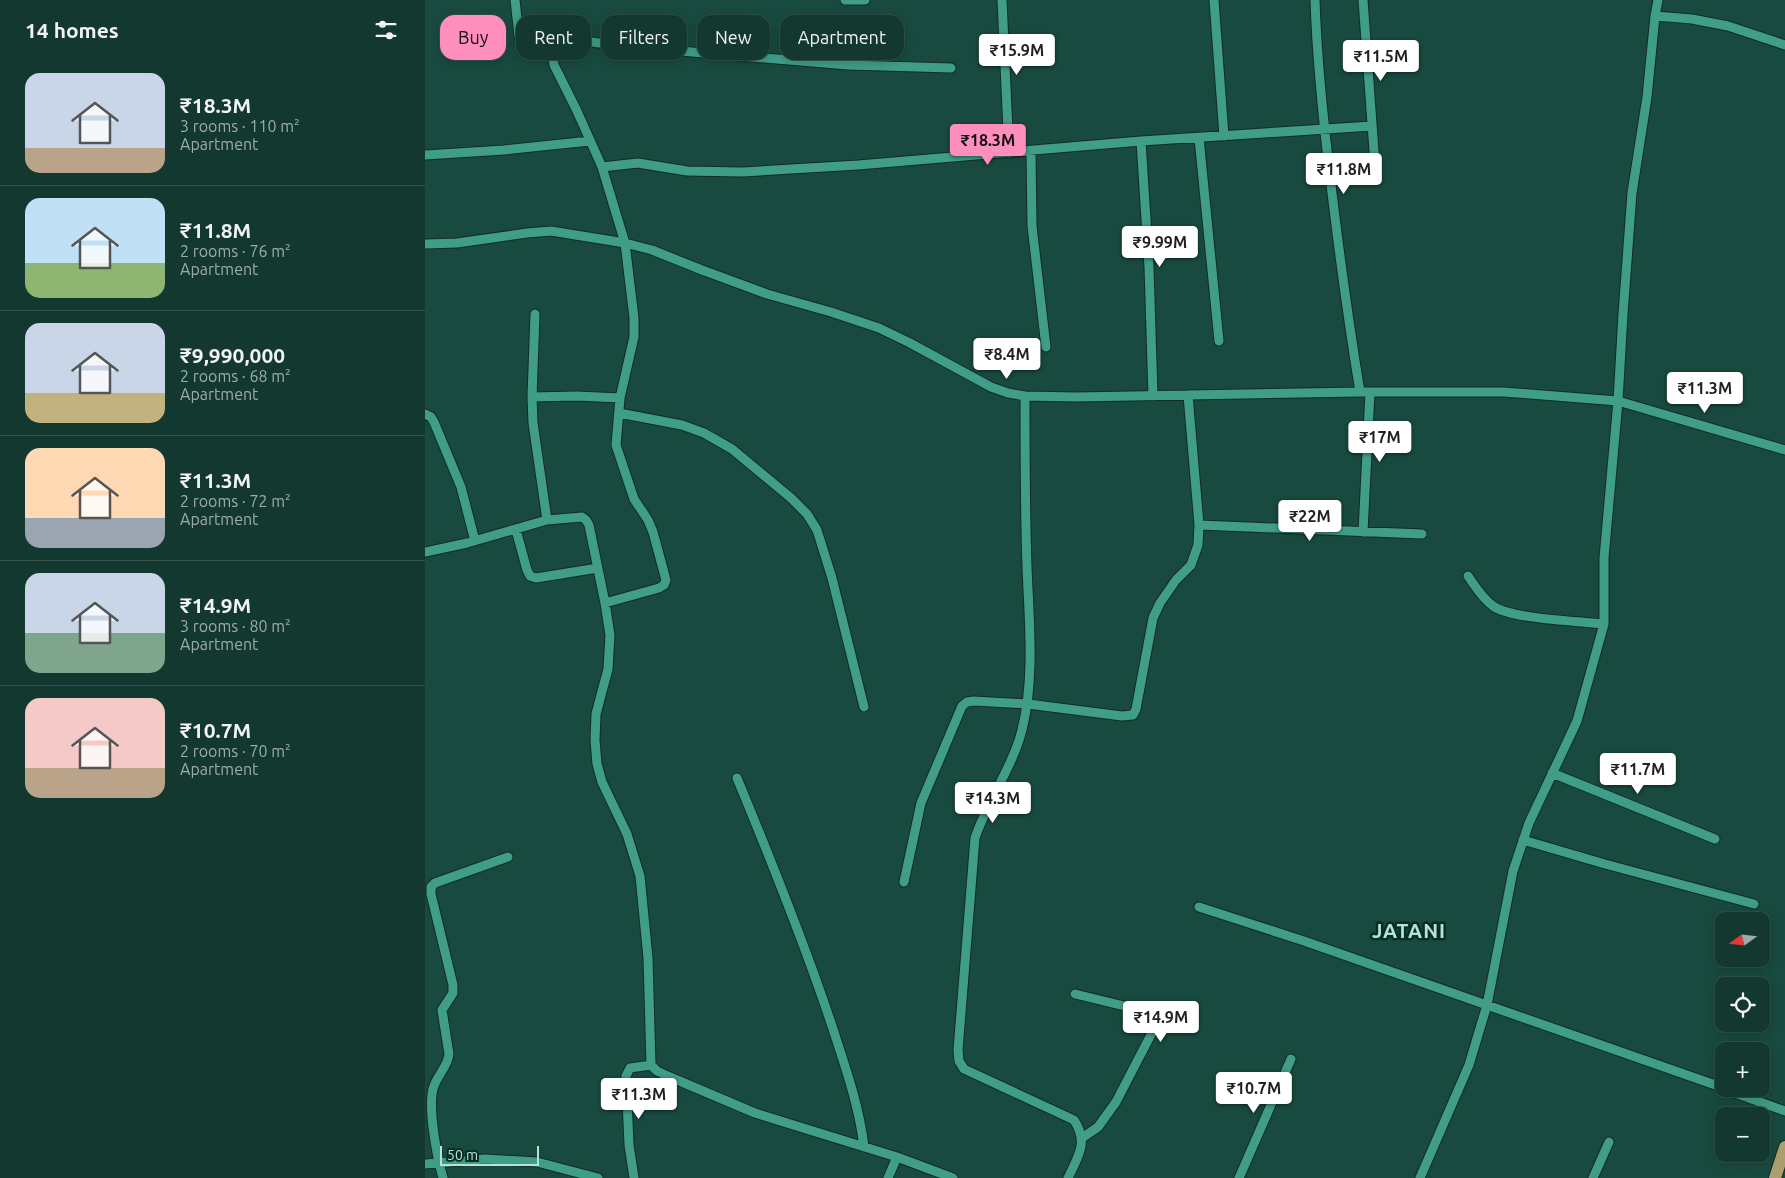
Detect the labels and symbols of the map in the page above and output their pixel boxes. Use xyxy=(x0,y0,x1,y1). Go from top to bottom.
pin: ₹15.9M xyxy=(976,34,1058,76)
pin: ₹11.5M xyxy=(1340,39,1422,82)
pin: ₹18.3M xyxy=(947,124,1029,166)
pin: ₹11.8M xyxy=(1303,152,1385,195)
pin: ₹9.99M xyxy=(1119,226,1201,268)
pin: ₹8.4M xyxy=(972,338,1042,380)
pin: ₹11.3M xyxy=(1664,372,1746,414)
pin: ₹17M xyxy=(1350,420,1410,463)
pin: ₹22M xyxy=(1280,500,1340,542)
pin: ₹11.7M xyxy=(1597,752,1679,795)
pin: ₹14.3M xyxy=(952,782,1034,824)
north arrow xyxy=(1715,912,1770,968)
district label: JATANI xyxy=(1372,919,1446,942)
pin: ₹14.9M xyxy=(1120,1000,1202,1043)
pin: ₹10.7M xyxy=(1213,1072,1295,1114)
pin: ₹11.3M xyxy=(598,1078,680,1120)
scale bar xyxy=(440,1143,539,1166)

